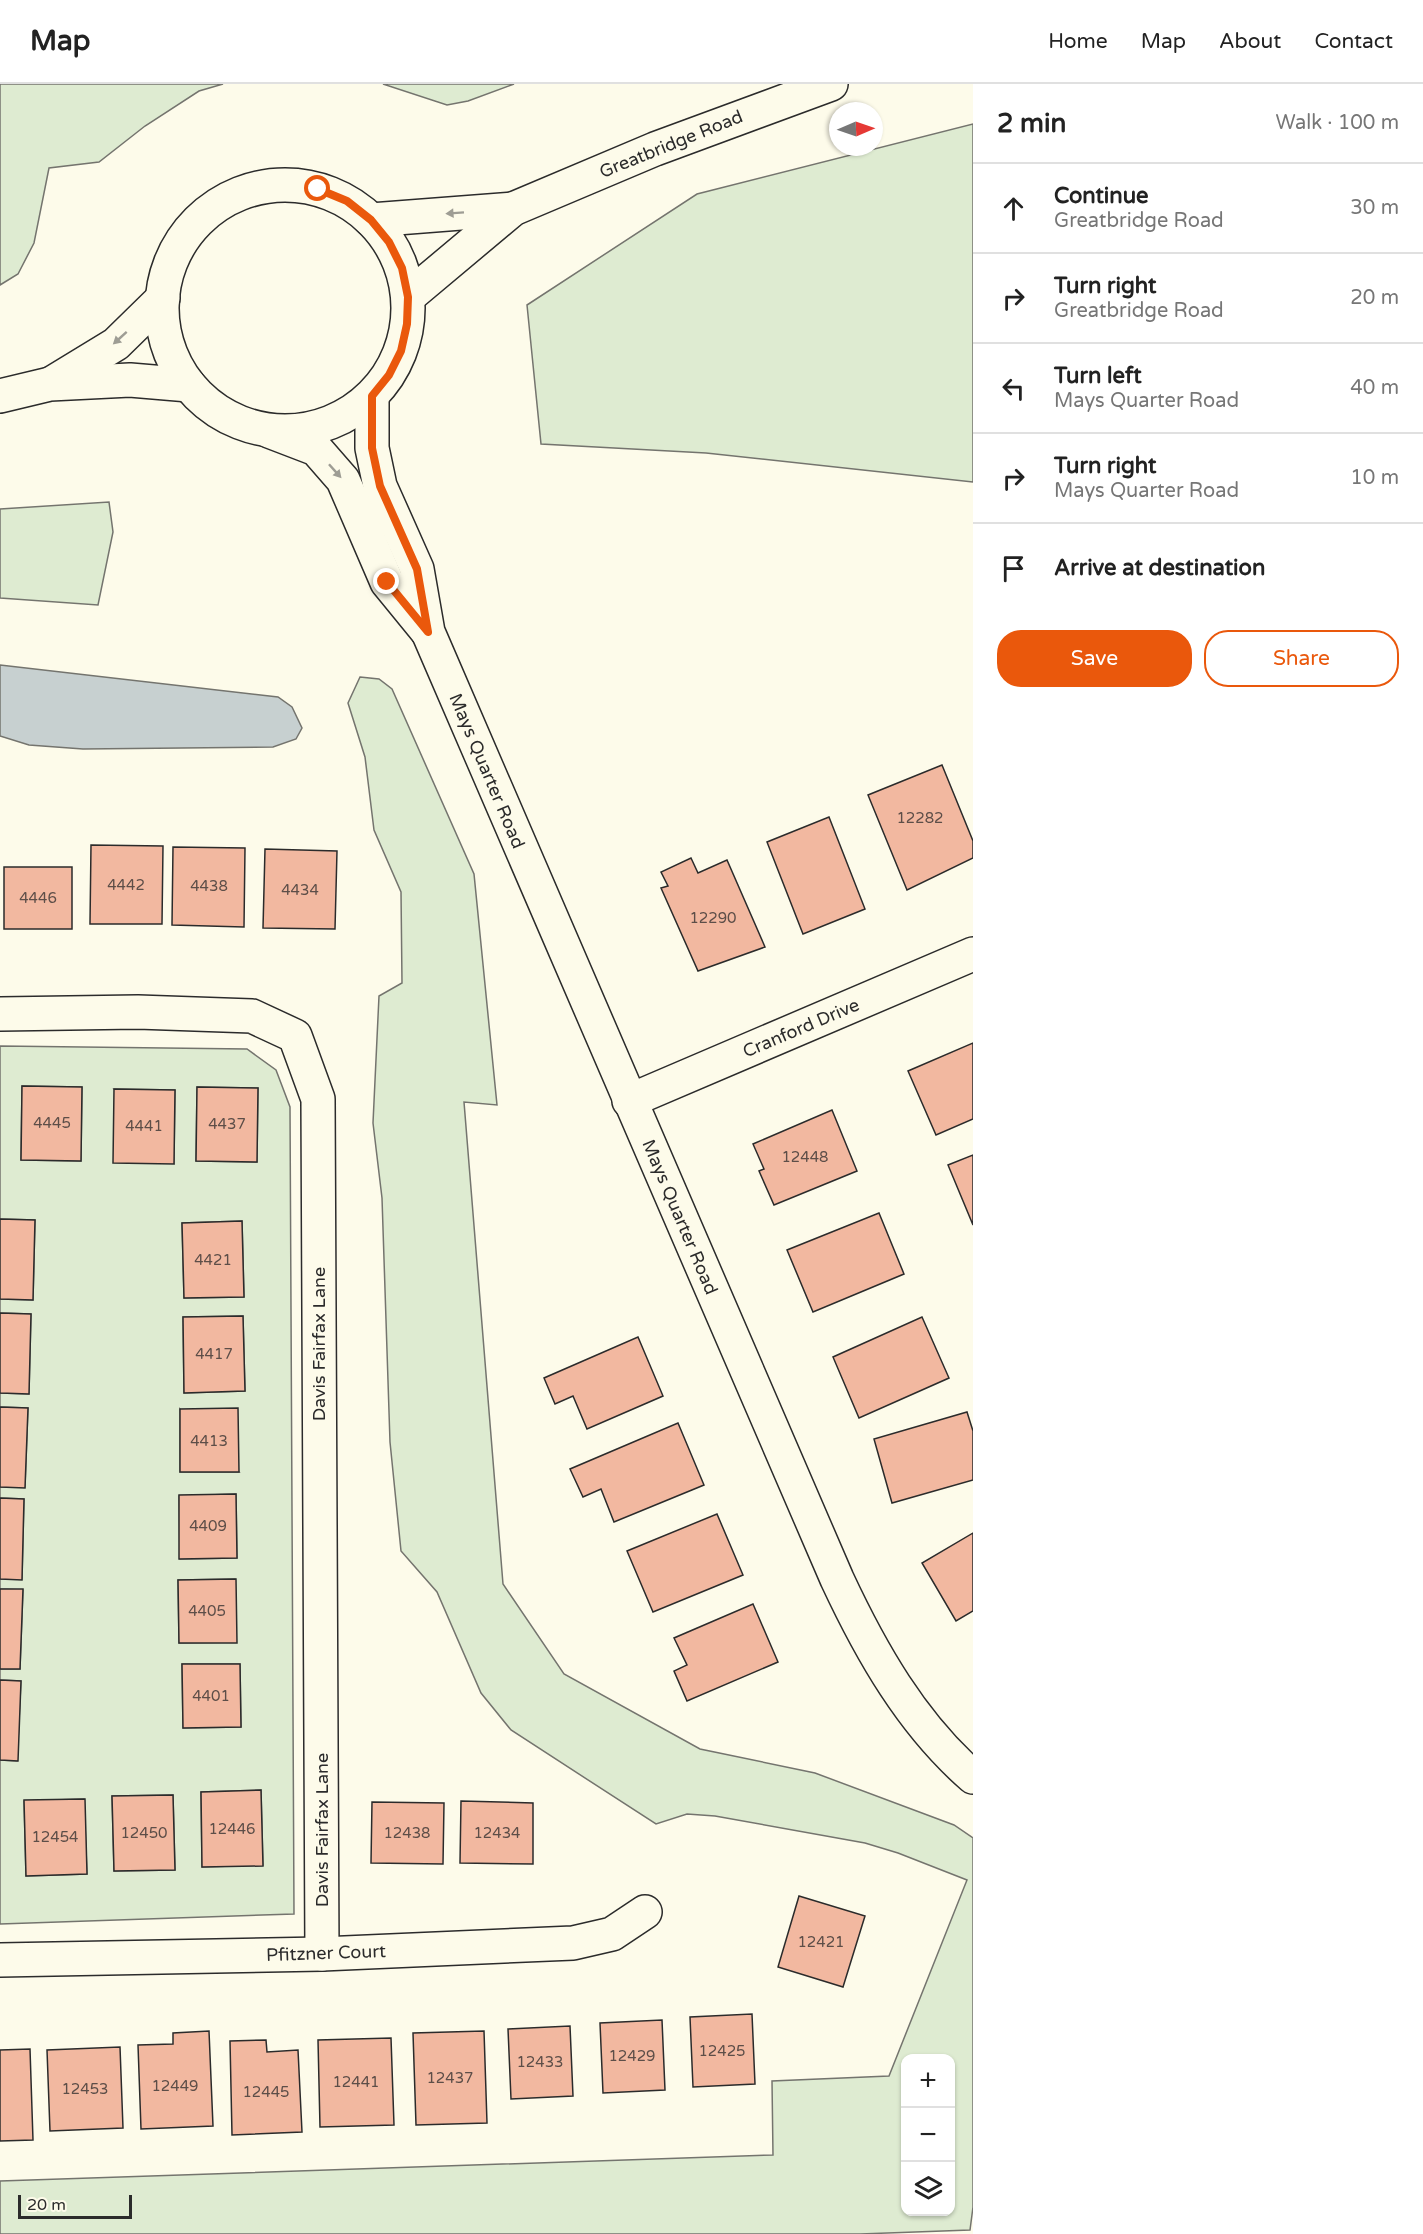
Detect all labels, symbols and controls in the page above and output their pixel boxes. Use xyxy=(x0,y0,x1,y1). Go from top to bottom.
text: Map xyxy=(30,24,90,58)
text: Home xyxy=(1048,29,1108,54)
text: Map xyxy=(1141,29,1186,54)
text: About xyxy=(1219,29,1281,54)
text: Contact xyxy=(1314,29,1393,54)
north arrow xyxy=(829,102,883,156)
street label: Greatbridge Road xyxy=(596,105,746,183)
text: 2 min xyxy=(997,108,1066,139)
text: Walk · 100 m xyxy=(1276,111,1399,135)
route start xyxy=(304,175,330,201)
text: Continue xyxy=(1054,183,1149,209)
icon: ahead xyxy=(997,192,1030,225)
text: 30 m xyxy=(1350,196,1399,220)
one-way arrow xyxy=(445,208,464,218)
text: Greatbridge Road xyxy=(1054,209,1224,233)
text: Turn right xyxy=(1054,273,1156,299)
icon: right xyxy=(997,282,1030,315)
text: 20 m xyxy=(1350,286,1399,310)
text: Greatbridge Road xyxy=(1054,299,1224,323)
one-way arrow xyxy=(113,331,128,345)
text: Turn left xyxy=(1054,363,1142,389)
icon: left xyxy=(997,372,1030,405)
text: 40 m xyxy=(1350,376,1399,400)
text: Mays Quarter Road xyxy=(1054,389,1239,413)
text: Turn right xyxy=(1054,453,1156,479)
icon: right xyxy=(997,462,1030,495)
one-way arrow xyxy=(328,463,341,478)
text: 10 m xyxy=(1350,466,1399,490)
text: Mays Quarter Road xyxy=(1054,479,1239,503)
icon: arrive xyxy=(997,552,1030,585)
text: Arrive at destination xyxy=(1054,555,1265,581)
route end xyxy=(373,568,399,594)
button: Save xyxy=(997,630,1192,687)
button: Share xyxy=(1204,630,1399,687)
street label: Mays Quarter Road xyxy=(444,690,530,852)
house number: 12282 xyxy=(896,809,944,827)
house number: 4442 xyxy=(107,876,145,894)
house number: 4438 xyxy=(190,877,228,895)
house number: 4434 xyxy=(281,881,319,899)
house number: 4446 xyxy=(19,889,57,907)
house number: 12290 xyxy=(689,909,737,927)
street label: Cranford Drive xyxy=(739,994,863,1062)
house number: 4445 xyxy=(33,1114,71,1132)
house number: 4437 xyxy=(208,1115,246,1133)
house number: 4441 xyxy=(125,1117,163,1135)
street label: Mays Quarter Road xyxy=(637,1136,723,1298)
house number: 12448 xyxy=(781,1148,829,1166)
house number: 4421 xyxy=(194,1251,232,1269)
street label: Davis Fairfax Lane xyxy=(308,1267,330,1421)
house number: 4417 xyxy=(195,1345,233,1363)
house number: 4413 xyxy=(190,1432,228,1450)
house number: 4409 xyxy=(189,1517,227,1535)
house number: 4405 xyxy=(188,1602,226,1620)
house number: 4401 xyxy=(192,1687,230,1705)
street label: Davis Fairfax Lane xyxy=(311,1753,333,1907)
house number: 12446 xyxy=(208,1820,256,1838)
house number: 12450 xyxy=(120,1824,168,1842)
house number: 12438 xyxy=(383,1824,431,1842)
house number: 12434 xyxy=(473,1824,521,1842)
house number: 12454 xyxy=(31,1828,79,1846)
house number: 12421 xyxy=(797,1933,845,1951)
street label: Pfitzner Court xyxy=(266,1940,386,1966)
house number: 12425 xyxy=(698,2042,746,2060)
house number: 12429 xyxy=(608,2047,656,2065)
house number: 12433 xyxy=(516,2053,564,2071)
map controls xyxy=(901,2054,955,2216)
button: + xyxy=(901,2054,955,2108)
house number: 12437 xyxy=(426,2069,474,2087)
house number: 12441 xyxy=(332,2073,380,2091)
house number: 12449 xyxy=(151,2077,199,2095)
house number: 12453 xyxy=(61,2080,109,2098)
house number: 12445 xyxy=(242,2083,290,2101)
button: − xyxy=(901,2108,955,2162)
button: layers xyxy=(901,2162,955,2216)
scale bar xyxy=(18,2192,132,2220)
text: 20 m xyxy=(27,2195,66,2215)

